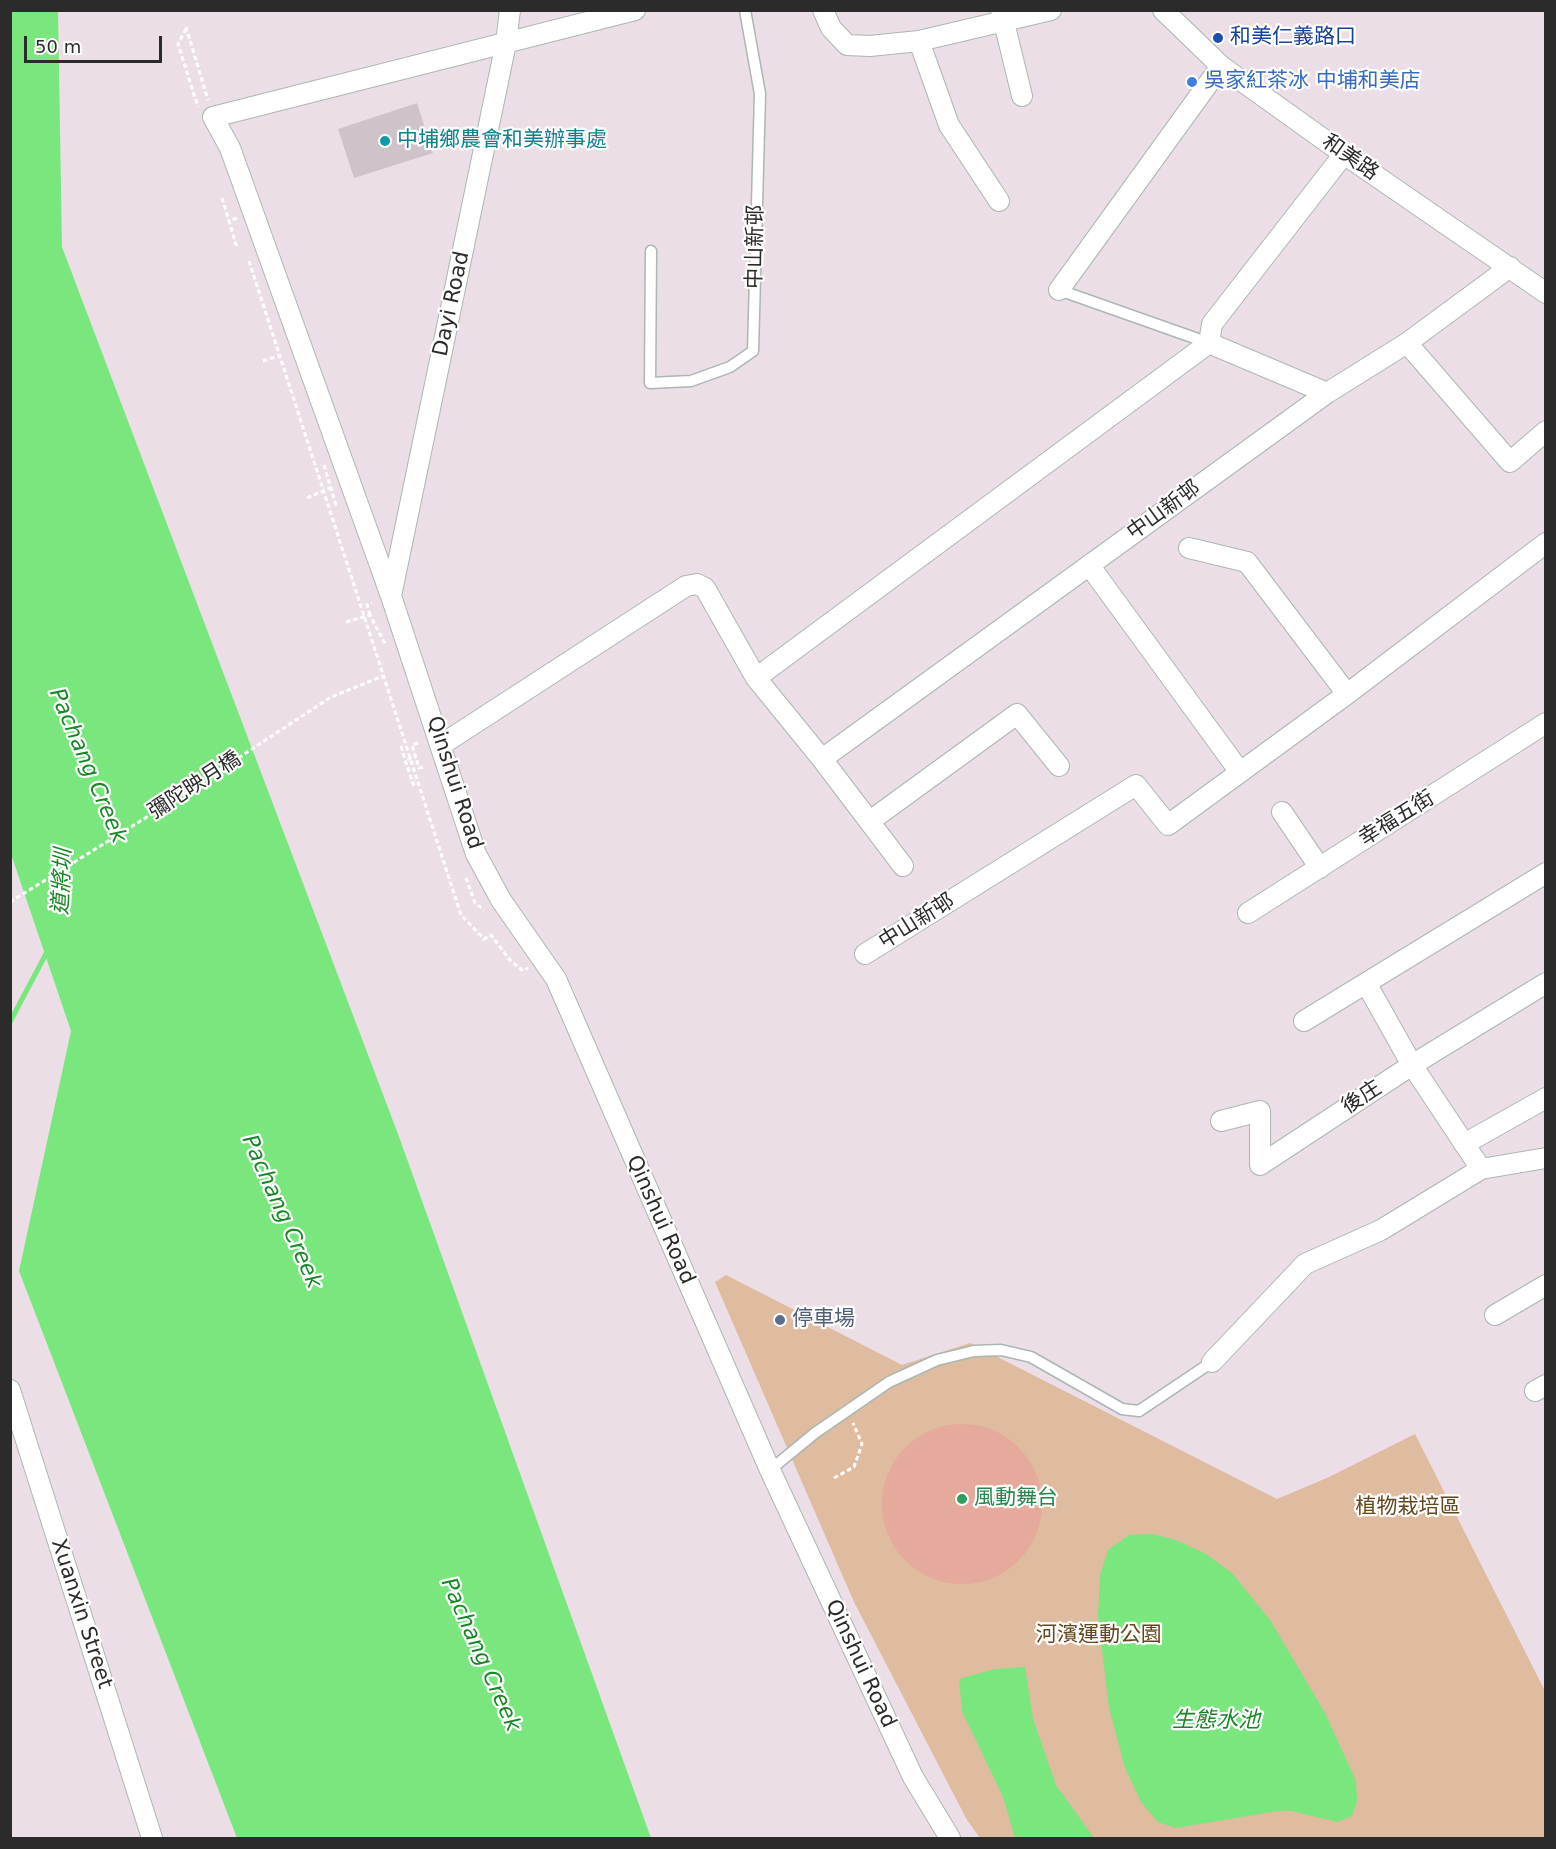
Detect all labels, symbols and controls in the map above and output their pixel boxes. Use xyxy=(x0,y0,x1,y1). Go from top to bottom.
scale bar xyxy=(27,24,165,62)
place label: 和美仁義路口 xyxy=(1230,25,1356,51)
marker: 和美仁義路口 xyxy=(1211,31,1225,45)
text: 50 m xyxy=(35,36,81,57)
place label: 吳家紅茶冰 中埔和美店 xyxy=(1204,69,1421,95)
marker: 吳家紅茶冰 中埔和美店 xyxy=(1185,75,1199,89)
place label: 中埔鄉農會和美辦事處 xyxy=(397,128,607,154)
street label: 和美路 xyxy=(1317,130,1383,186)
marker: 中埔鄉農會和美辦事處 xyxy=(378,134,392,148)
street label: 中山新邨 xyxy=(743,205,769,289)
street label: Dayi Road xyxy=(429,249,475,359)
street label: 中山新邨 xyxy=(1123,476,1205,546)
water label: Pachang Creek xyxy=(43,685,131,847)
street label: Qinshui Road xyxy=(421,713,487,853)
street label: 彌陀映月橋 xyxy=(144,747,246,825)
street label: 幸福五街 xyxy=(1355,786,1439,852)
water label: 道將圳 xyxy=(48,848,78,916)
street label: 中山新邨 xyxy=(875,889,959,955)
street label: 後庄 xyxy=(1338,1076,1386,1120)
water label: Pachang Creek xyxy=(235,1131,327,1293)
street label: Qinshui Road xyxy=(620,1152,700,1288)
place label: 停車場 xyxy=(792,1307,855,1333)
marker: 停車場 xyxy=(773,1313,787,1327)
place label: 風動舞台 xyxy=(974,1486,1058,1512)
marker: 風動舞台 xyxy=(955,1492,969,1506)
park label: 植物栽培區 xyxy=(1356,1495,1460,1521)
street label: Xuanxin Street xyxy=(45,1536,117,1692)
water label: Pachang Creek xyxy=(434,1574,526,1736)
street label: Qinshui Road xyxy=(819,1596,901,1732)
park label: 河濱運動公園 xyxy=(1036,1623,1162,1649)
water label: 生態水池 xyxy=(1172,1708,1260,1734)

